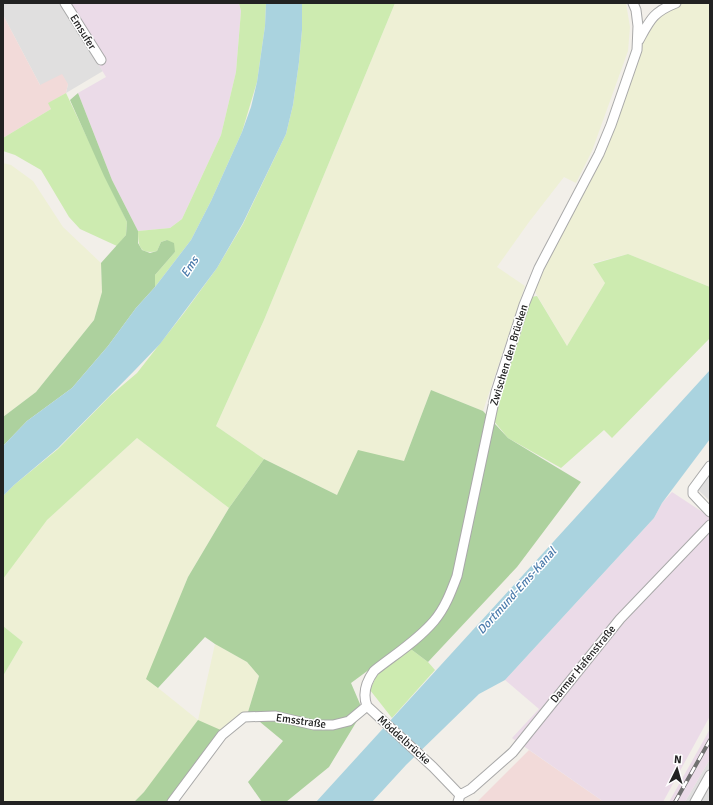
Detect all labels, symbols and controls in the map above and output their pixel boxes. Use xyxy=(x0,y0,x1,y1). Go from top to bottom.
street label: Emsufer xyxy=(67,12,99,52)
water label: Ems xyxy=(178,252,203,280)
street label: Zwischen den Brücken xyxy=(487,303,531,407)
water label: Dortmund-Ems-Kanal xyxy=(474,544,561,637)
street label: Darmer Hafenstraße xyxy=(548,623,618,705)
street label: Emsstraße xyxy=(275,711,327,731)
street label: Möddelbrücke xyxy=(375,713,433,767)
north arrow xyxy=(657,749,697,789)
text: N xyxy=(673,753,682,766)

